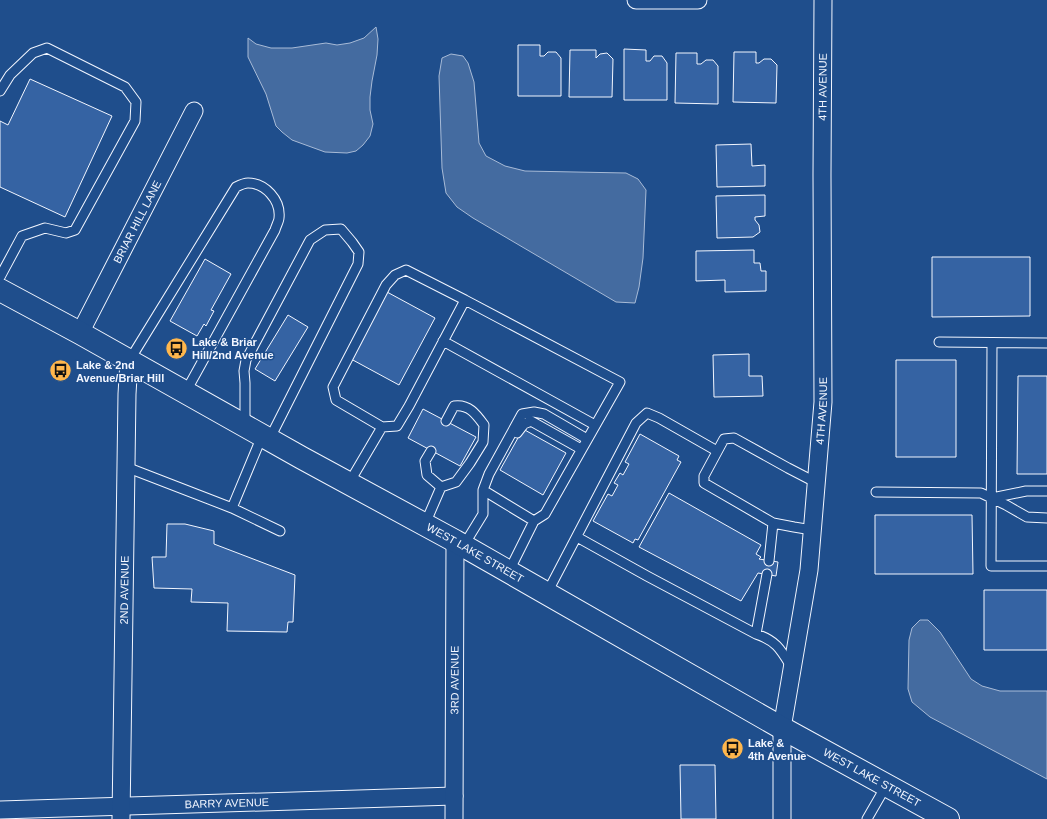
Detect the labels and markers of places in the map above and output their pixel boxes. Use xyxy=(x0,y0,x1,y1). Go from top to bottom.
bus stop icon: Lake & Briar Hill/2nd Avenue xyxy=(163,335,189,361)
place label: Lake & Briar Hill/2nd Avenue xyxy=(192,336,274,361)
bus stop icon: Lake & 2nd Avenue/Briar Hill xyxy=(47,358,73,384)
place label: Lake & 2nd Avenue/Briar Hill xyxy=(76,359,164,384)
bus stop icon: Lake & 4th Avenue xyxy=(719,736,745,762)
place label: Lake & 4th Avenue xyxy=(748,737,806,762)

